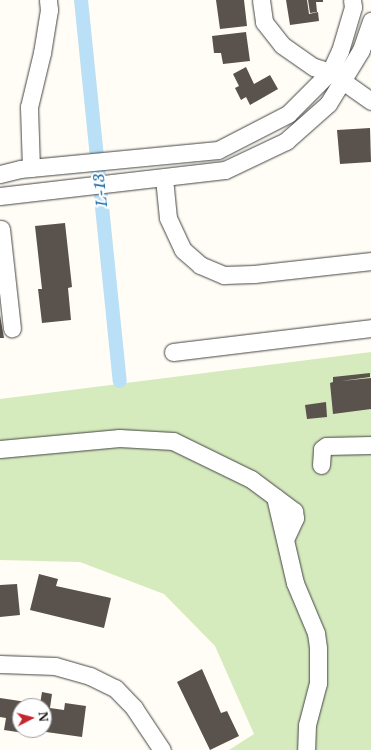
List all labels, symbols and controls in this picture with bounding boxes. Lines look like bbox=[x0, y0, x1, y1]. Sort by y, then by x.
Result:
water label: L-13 bbox=[89, 172, 111, 208]
north arrow bbox=[12, 698, 52, 738]
text: N bbox=[35, 711, 50, 723]

